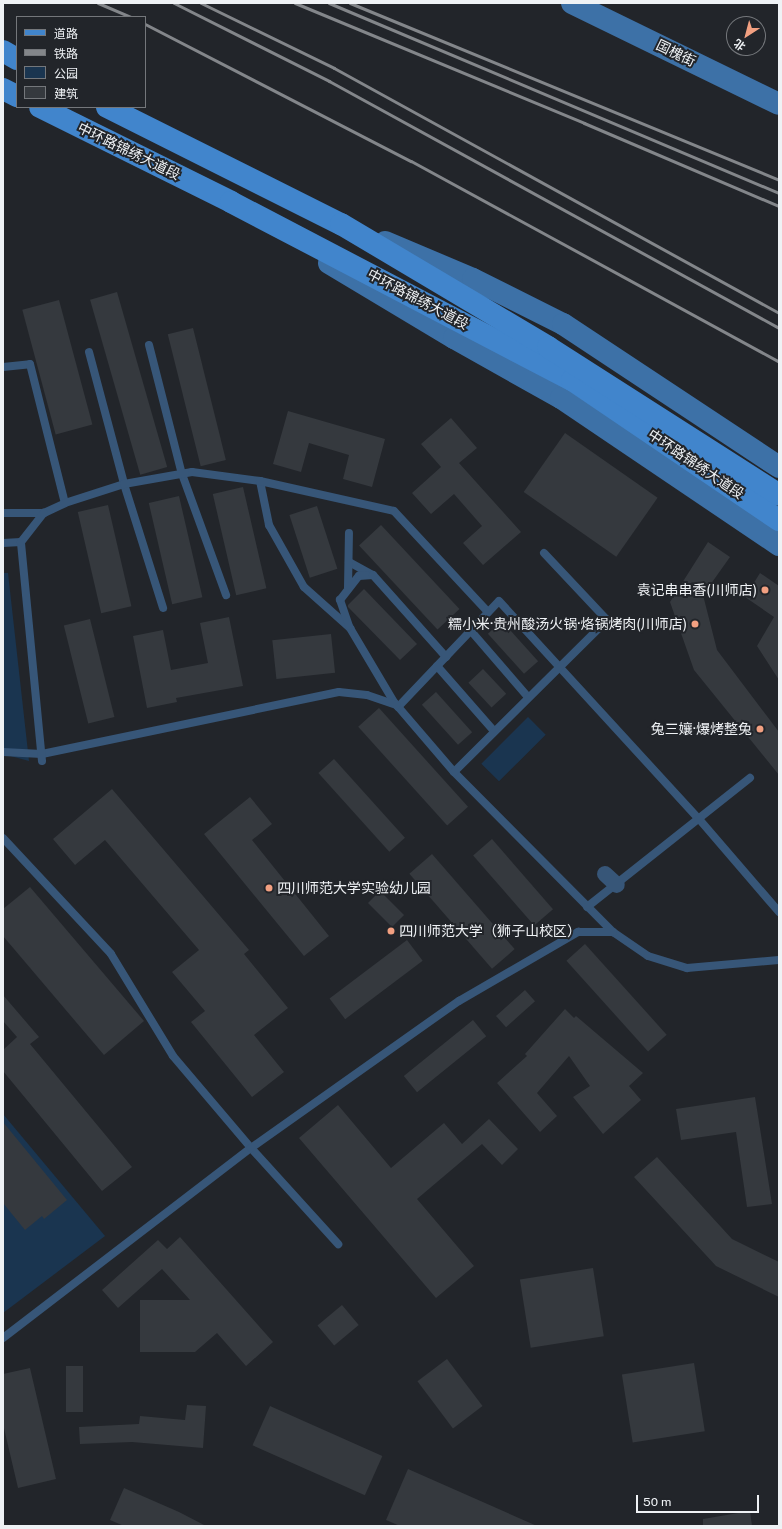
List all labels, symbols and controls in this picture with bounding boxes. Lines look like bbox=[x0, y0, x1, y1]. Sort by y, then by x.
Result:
legend bbox=[16, 16, 146, 108]
north arrow bbox=[726, 16, 766, 56]
text: 道路 bbox=[54, 27, 78, 41]
street label: 国槐街 bbox=[653, 36, 699, 70]
text: 北 bbox=[732, 37, 748, 53]
text: 铁路 bbox=[54, 47, 78, 61]
text: 公园 bbox=[54, 67, 78, 81]
text: 建筑 bbox=[54, 87, 78, 101]
street label: 中环路锦绣大道段 bbox=[75, 119, 183, 183]
street label: 中环路锦绣大道段 bbox=[365, 265, 471, 333]
street label: 中环路锦绣大道段 bbox=[645, 426, 747, 502]
place label: 袁记串串香(川师店) bbox=[636, 582, 757, 598]
marker: 袁记串串香(川师店) bbox=[760, 585, 770, 595]
place label: 糯小米·贵州酸汤火锅·烙锅烤肉(川师店) bbox=[448, 616, 687, 632]
marker: 糯小米·贵州酸汤火锅·烙锅烤肉(川师店) bbox=[690, 619, 700, 629]
place label: 兔三孃·爆烤整兔 bbox=[651, 721, 752, 737]
marker: 兔三孃·爆烤整兔 bbox=[755, 724, 765, 734]
place label: 四川师范大学实验幼儿园 bbox=[277, 880, 431, 896]
marker: 四川师范大学实验幼儿园 bbox=[264, 883, 274, 893]
place label: 四川师范大学（狮子山校区） bbox=[399, 923, 581, 939]
marker: 四川师范大学（狮子山校区） bbox=[386, 926, 396, 936]
scale bar bbox=[638, 1487, 761, 1513]
text: 50 m bbox=[643, 1495, 671, 1509]

